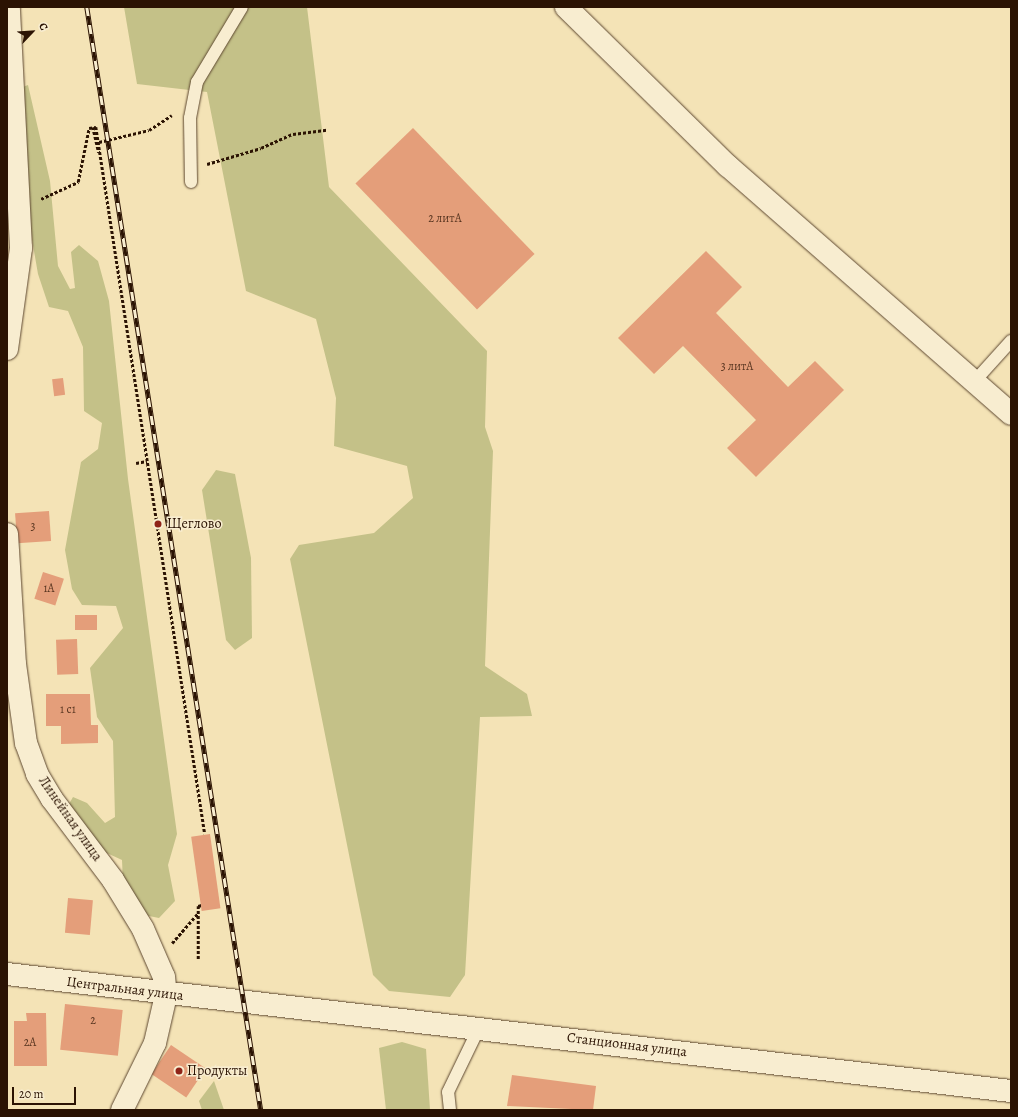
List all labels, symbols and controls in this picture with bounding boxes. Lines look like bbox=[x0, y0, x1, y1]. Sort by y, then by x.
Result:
north arrow bbox=[12, 12, 52, 52]
text: С bbox=[35, 20, 52, 33]
house number: 2 литА bbox=[428, 212, 462, 226]
house number: 3 литА bbox=[721, 360, 753, 374]
place label: Щеглово bbox=[167, 516, 221, 532]
marker: Щеглово bbox=[152, 518, 164, 530]
house number: 3 bbox=[31, 520, 35, 534]
house number: 1А bbox=[43, 582, 55, 596]
house number: 1 с1 bbox=[60, 703, 76, 717]
street label: Линейная улица bbox=[34, 773, 106, 865]
street label: Центральная улица bbox=[66, 974, 184, 1004]
house number: 2 bbox=[90, 1014, 96, 1028]
street label: Станционная улица bbox=[566, 1029, 688, 1061]
house number: 2А bbox=[24, 1036, 36, 1050]
place label: Продукты bbox=[187, 1063, 247, 1079]
marker: Продукты bbox=[174, 1066, 184, 1076]
scale bar bbox=[14, 1079, 78, 1105]
text: 20 m bbox=[19, 1086, 43, 1102]

